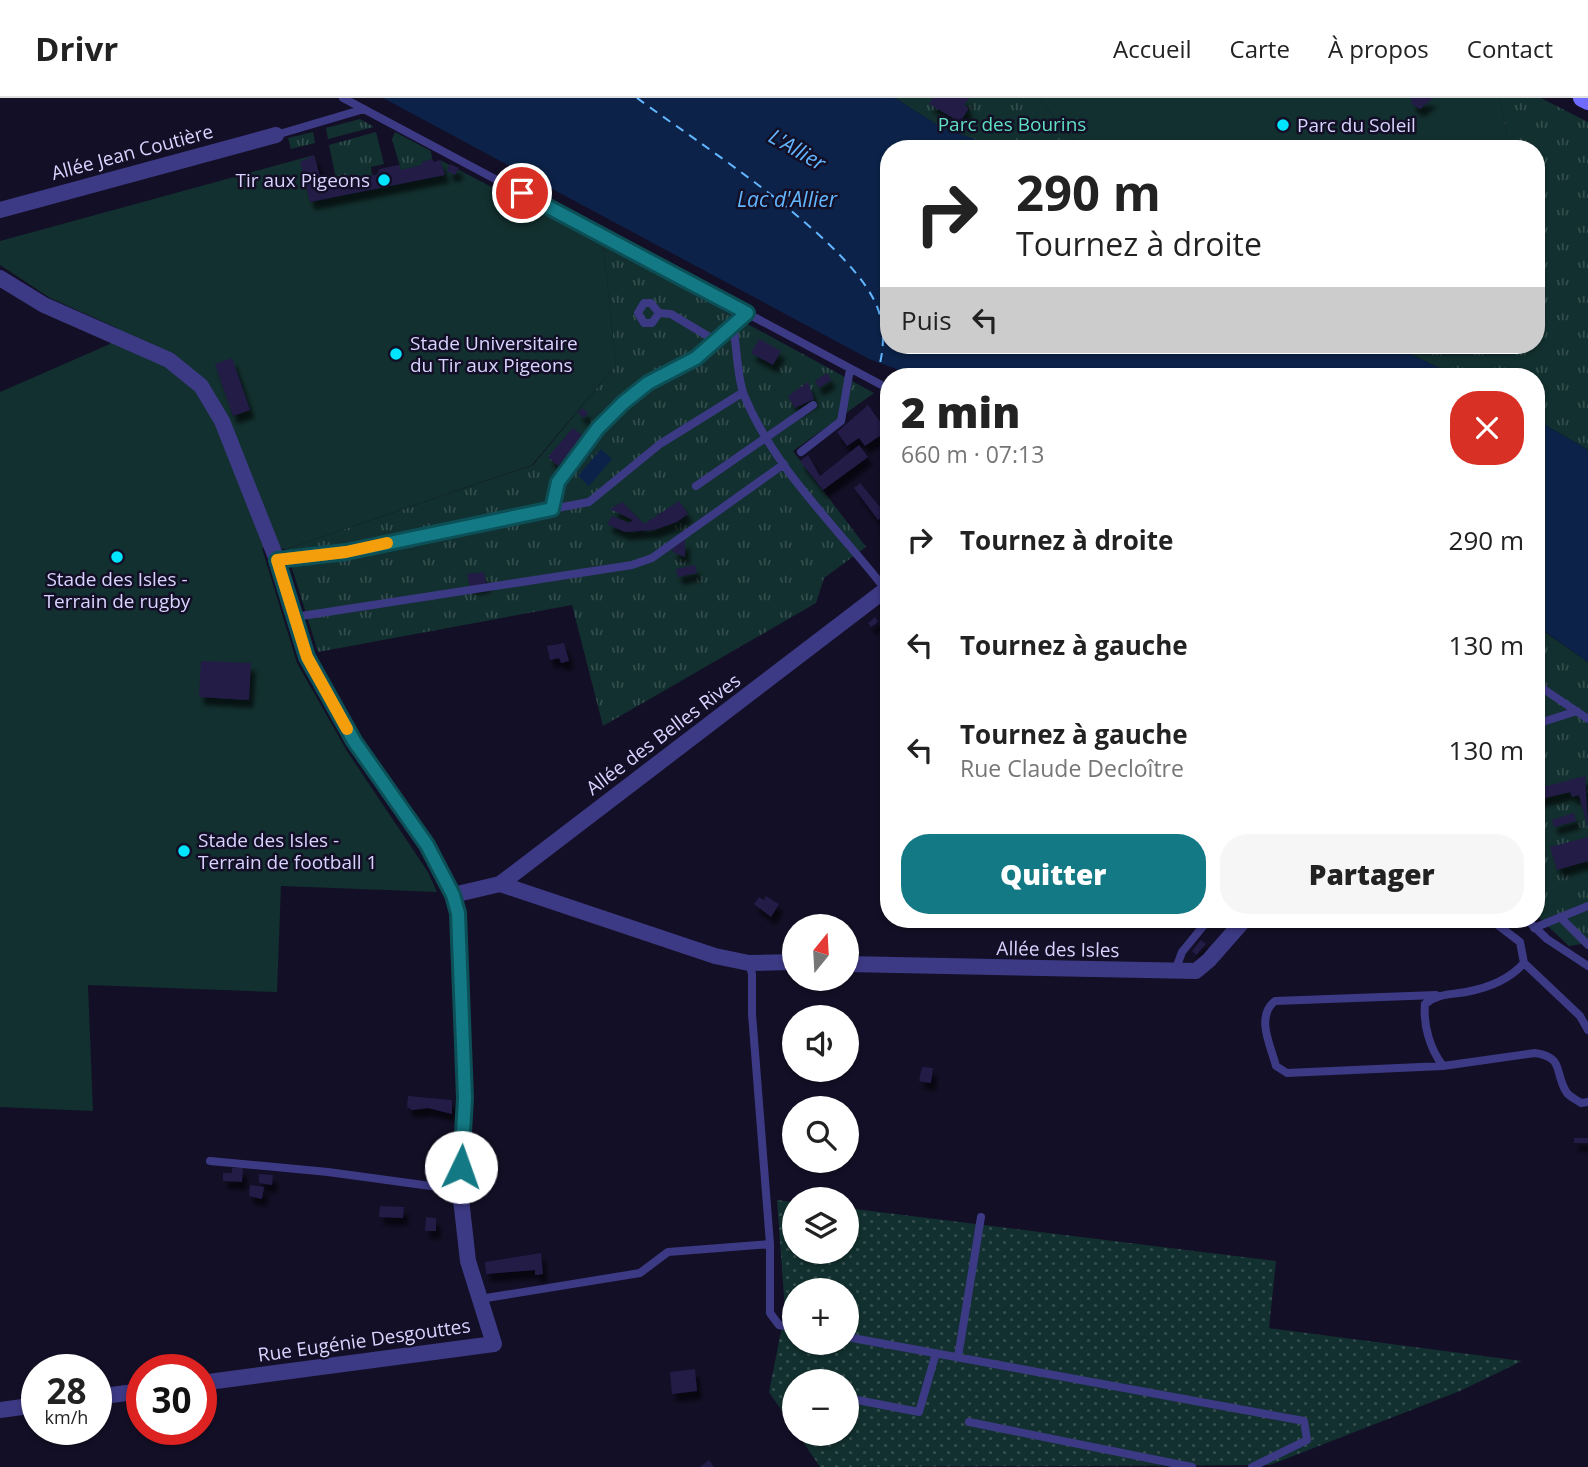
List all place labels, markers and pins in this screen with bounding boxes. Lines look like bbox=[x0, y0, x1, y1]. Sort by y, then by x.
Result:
place label: Parc du Soleil bbox=[1297, 112, 1416, 138]
marker: Parc du Soleil bbox=[1275, 117, 1291, 133]
pin bbox=[492, 163, 552, 223]
place label: Tir aux Pigeons bbox=[236, 167, 370, 193]
marker: Tir aux Pigeons bbox=[376, 172, 392, 188]
place label: Stade Universitaire du Tir aux Pigeons bbox=[410, 330, 578, 378]
marker: Stade Universitaire du Tir aux Pigeons bbox=[388, 346, 404, 362]
marker: Stade des Isles - Terrain de rugby bbox=[109, 549, 125, 565]
place label: Stade des Isles - Terrain de rugby bbox=[44, 566, 191, 614]
place label: Stade des Isles - Terrain de football 1 bbox=[198, 827, 377, 875]
marker: Stade des Isles - Terrain de football 1 bbox=[176, 843, 192, 859]

